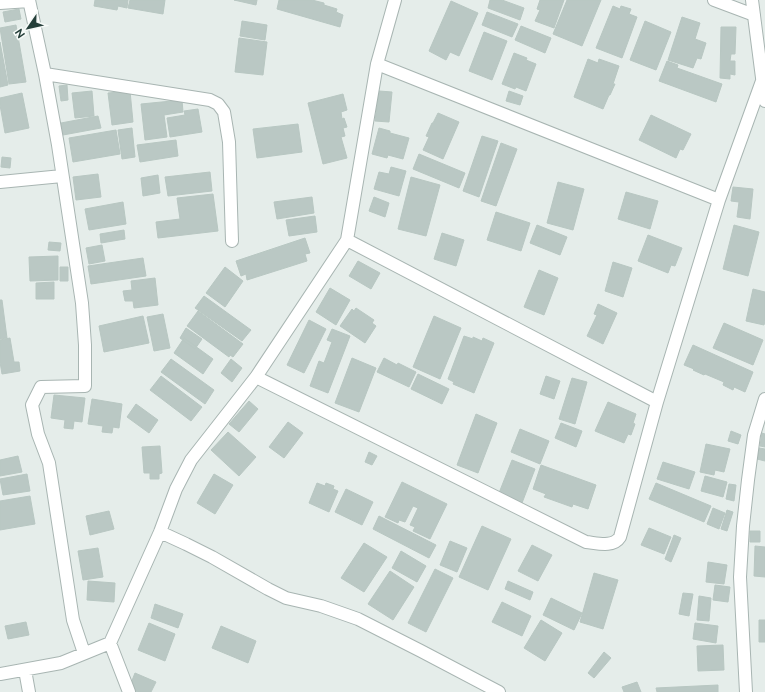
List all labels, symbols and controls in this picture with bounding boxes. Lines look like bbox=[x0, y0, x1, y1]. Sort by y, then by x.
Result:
north arrow bbox=[8, 8, 48, 48]
text: N bbox=[12, 26, 28, 40]

